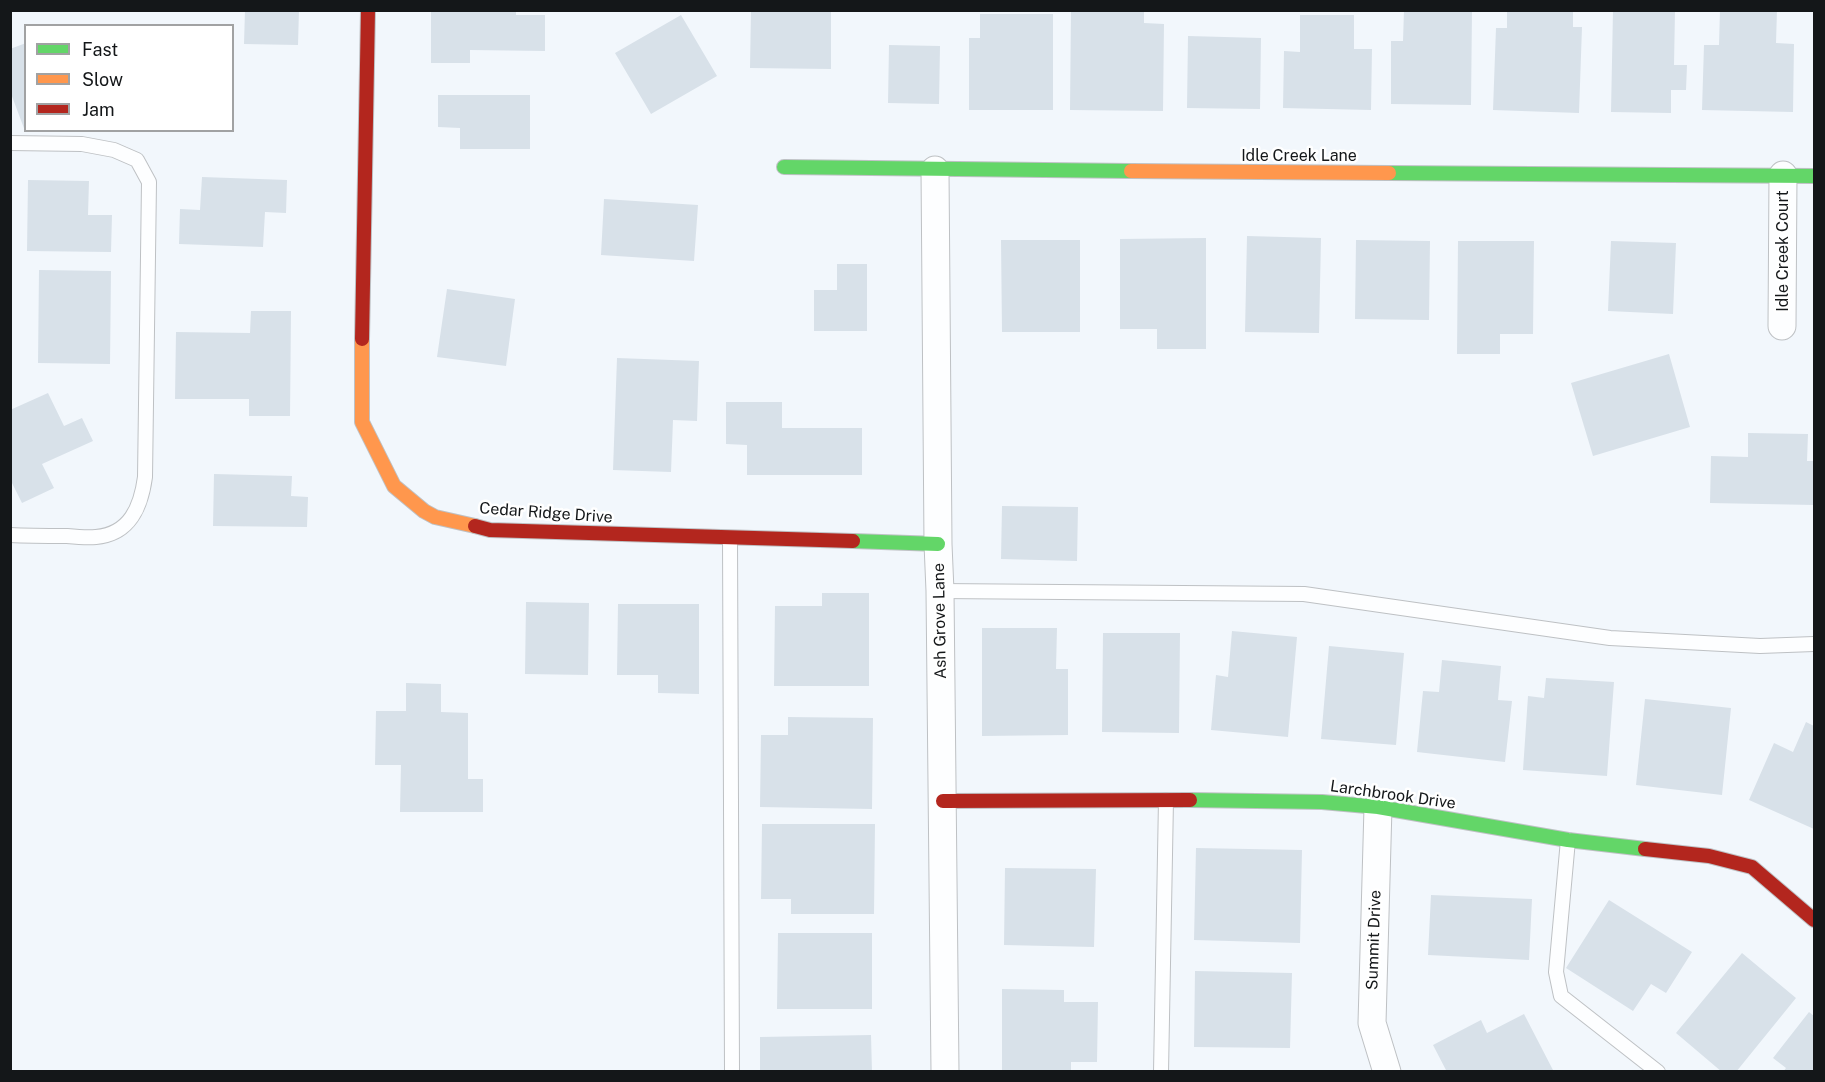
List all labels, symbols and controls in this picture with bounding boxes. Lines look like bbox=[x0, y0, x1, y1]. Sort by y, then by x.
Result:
legend bbox=[24, 24, 234, 132]
text: Fast bbox=[82, 39, 118, 60]
text: Slow bbox=[82, 69, 123, 90]
text: Jam bbox=[82, 99, 115, 120]
street label: Idle Creek Lane bbox=[1241, 146, 1357, 166]
street label: Idle Creek Court bbox=[1773, 190, 1793, 312]
street label: Cedar Ridge Drive bbox=[479, 499, 613, 527]
street label: Ash Grove Lane bbox=[929, 563, 951, 679]
street label: Larchbrook Drive bbox=[1329, 777, 1457, 813]
street label: Summit Drive bbox=[1363, 890, 1385, 990]

